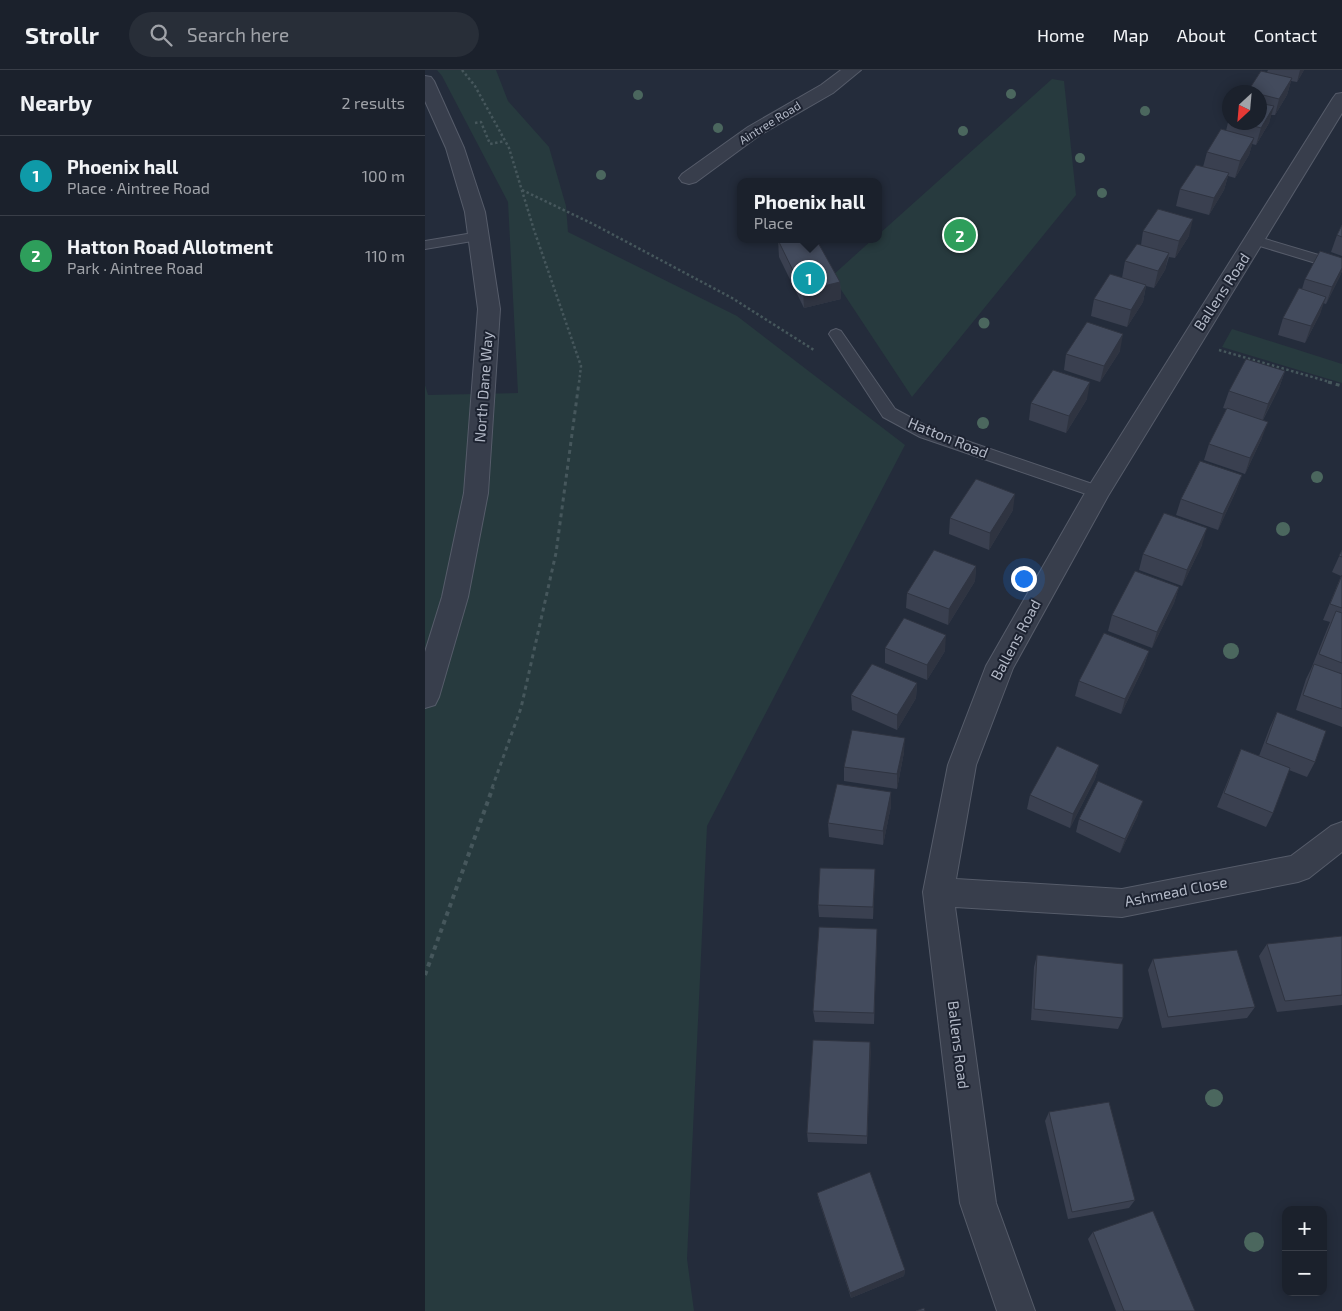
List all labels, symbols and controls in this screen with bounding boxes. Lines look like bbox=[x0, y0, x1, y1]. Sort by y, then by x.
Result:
search box bbox=[129, 12, 479, 57]
text: Strollr bbox=[25, 20, 99, 49]
icon: search bbox=[147, 21, 175, 49]
text: Search here bbox=[187, 23, 289, 46]
text: Home bbox=[1037, 24, 1085, 46]
text: Map bbox=[1113, 24, 1149, 46]
text: About bbox=[1177, 24, 1226, 46]
text: Contact bbox=[1254, 24, 1317, 46]
north arrow bbox=[1222, 85, 1267, 130]
text: Nearby bbox=[20, 90, 92, 115]
text: 2 results bbox=[342, 93, 405, 112]
street label: Aintree Road bbox=[736, 98, 803, 147]
text: Phoenix hall bbox=[67, 155, 178, 178]
text: 1 bbox=[33, 166, 39, 185]
text: 100 m bbox=[362, 166, 405, 185]
text: Place · Aintree Road bbox=[67, 178, 210, 197]
popup bbox=[737, 178, 882, 243]
text: Phoenix hall bbox=[754, 190, 865, 213]
text: Place bbox=[754, 213, 793, 232]
pin: 2 bbox=[944, 216, 976, 254]
text: Hatton Road Allotment bbox=[67, 235, 273, 258]
text: 2 bbox=[31, 246, 41, 265]
text: 110 m bbox=[365, 246, 405, 265]
street label: Ballens Road bbox=[1189, 249, 1253, 334]
text: Park · Aintree Road bbox=[67, 258, 203, 277]
pin: 1 bbox=[793, 259, 825, 297]
street label: North Dane Way bbox=[470, 331, 496, 443]
street label: Hatton Road bbox=[906, 413, 991, 461]
your location bbox=[1011, 566, 1037, 592]
street label: Ballens Road bbox=[986, 596, 1044, 683]
street label: Ashmead Close bbox=[1123, 872, 1229, 910]
street label: Ballens Road bbox=[945, 1000, 973, 1090]
map controls bbox=[1282, 1206, 1327, 1296]
button: + bbox=[1282, 1206, 1327, 1251]
button: − bbox=[1282, 1251, 1327, 1296]

